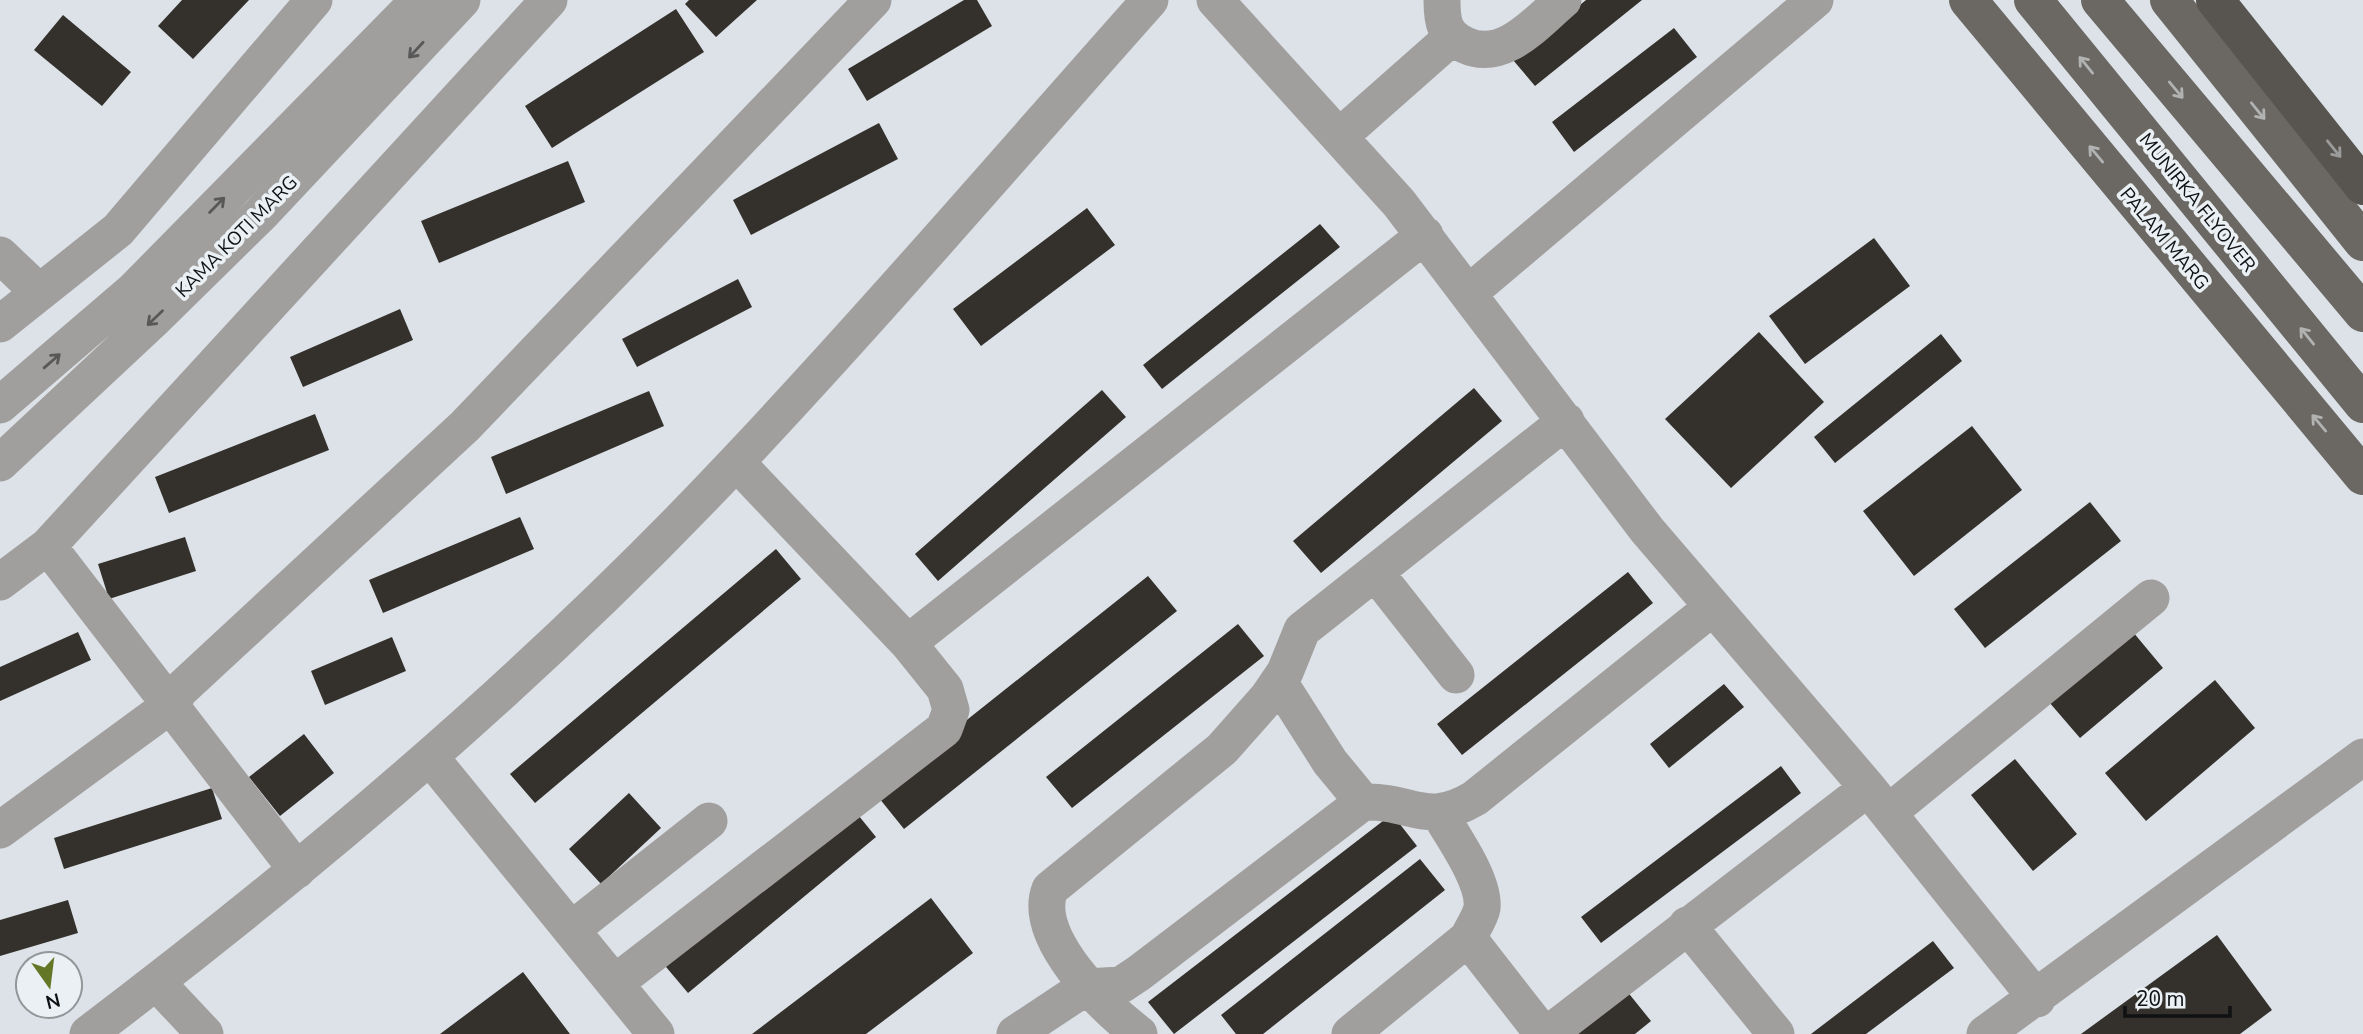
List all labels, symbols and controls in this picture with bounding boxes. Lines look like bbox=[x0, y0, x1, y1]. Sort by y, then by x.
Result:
one-way arrow bbox=[407, 41, 424, 58]
one-way arrow bbox=[2078, 56, 2093, 74]
one-way arrow bbox=[2168, 80, 2184, 98]
one-way arrow bbox=[2250, 101, 2265, 119]
street label: MUNIRKA FLYOVER bbox=[2133, 128, 2262, 278]
one-way arrow bbox=[2326, 140, 2341, 158]
one-way arrow bbox=[2088, 145, 2104, 163]
street label: KAMA KOTI MARG bbox=[170, 170, 304, 304]
street label: PALAM MARG bbox=[2114, 182, 2215, 295]
one-way arrow bbox=[209, 197, 226, 214]
one-way arrow bbox=[146, 310, 163, 327]
one-way arrow bbox=[2299, 327, 2315, 345]
one-way arrow bbox=[42, 353, 60, 368]
one-way arrow bbox=[2312, 415, 2327, 433]
north arrow bbox=[14, 950, 84, 1020]
scale bar bbox=[2125, 974, 2230, 1018]
text: 20 m bbox=[2136, 985, 2185, 1013]
text: N bbox=[43, 986, 63, 1015]

